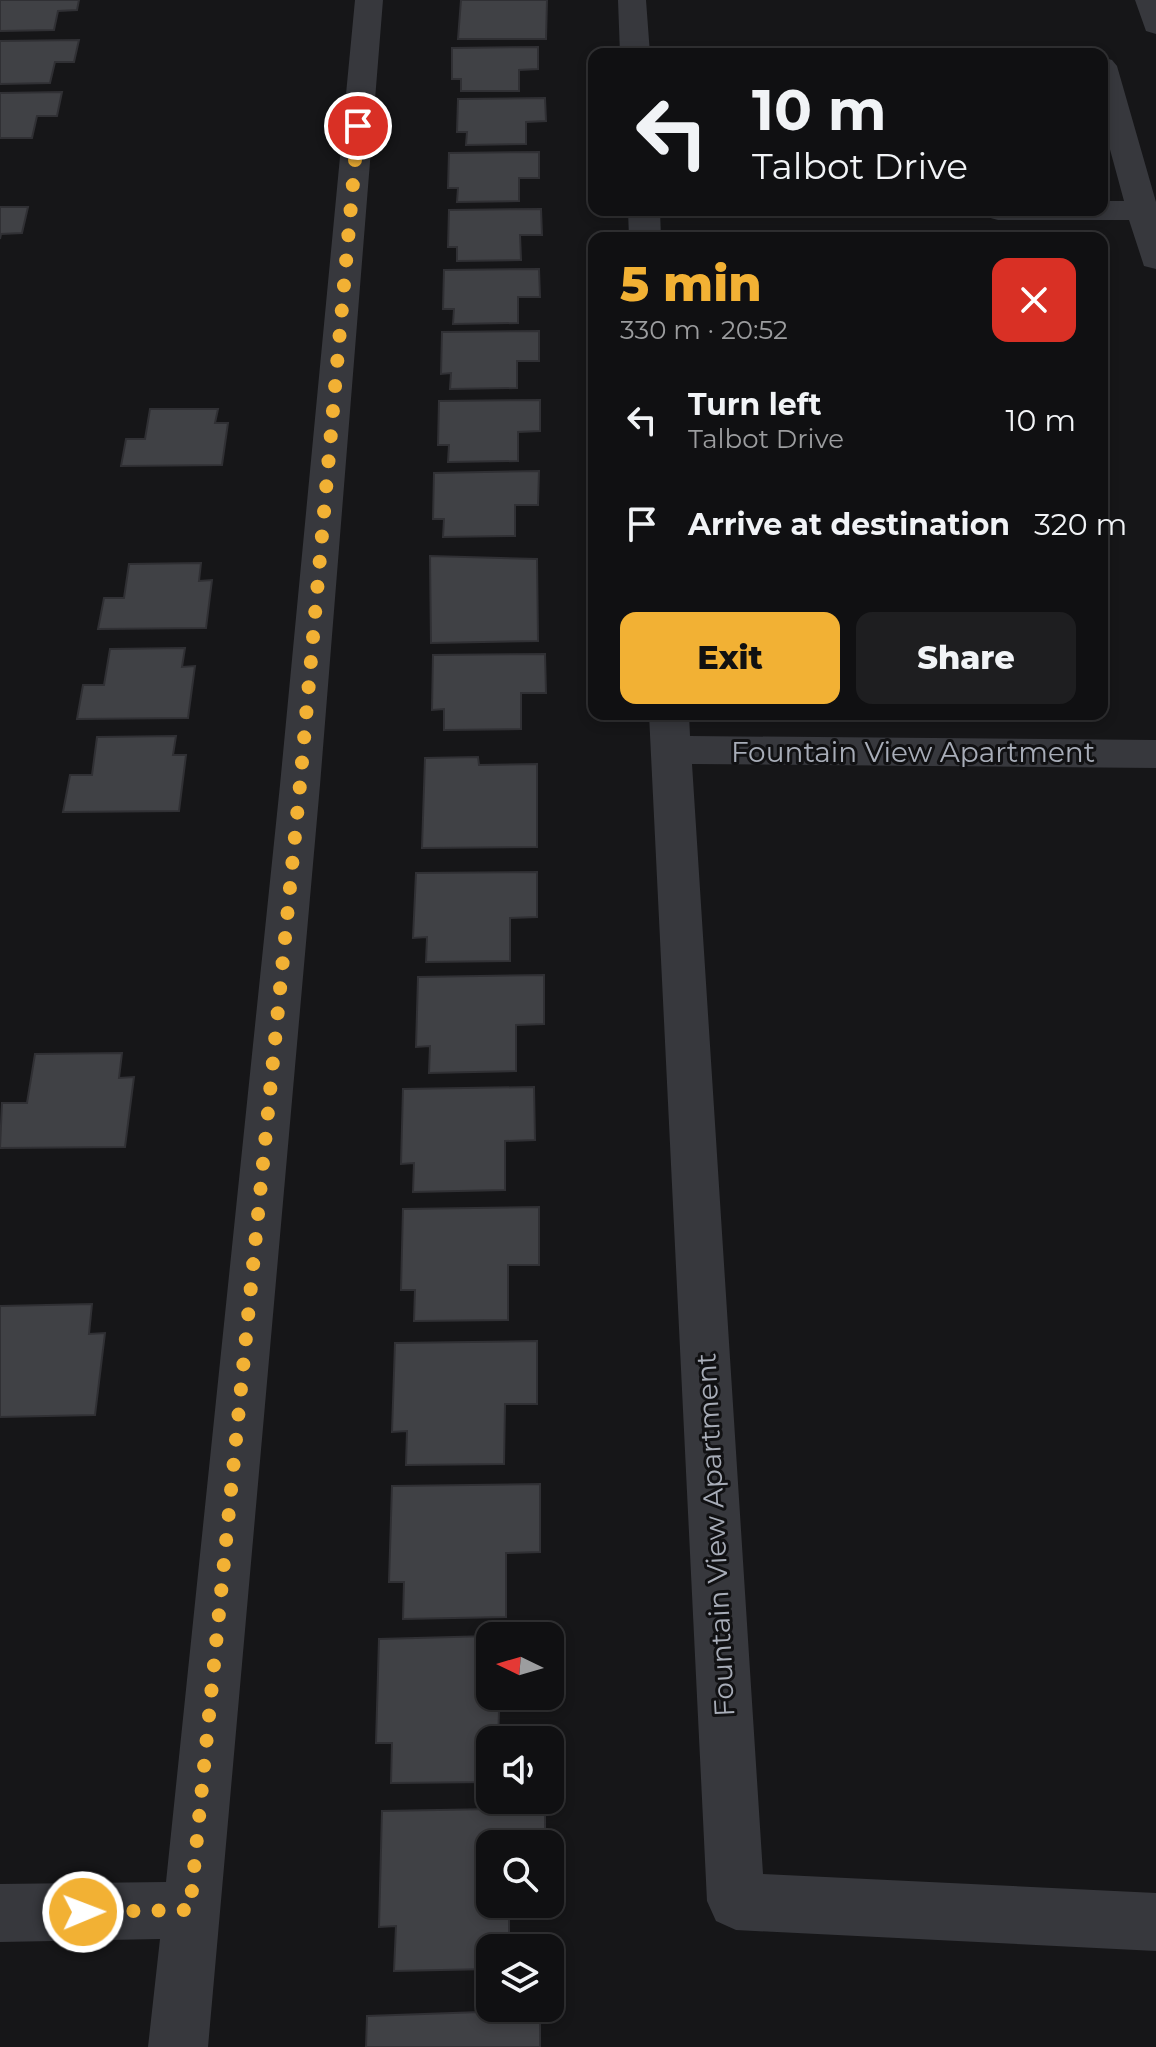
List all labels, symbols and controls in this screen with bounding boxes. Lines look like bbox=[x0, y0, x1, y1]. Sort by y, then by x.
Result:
text: 10 m bbox=[752, 76, 887, 144]
icon: left bbox=[620, 80, 724, 184]
pin bbox=[324, 92, 392, 160]
icon: arrive bbox=[336, 104, 380, 148]
text: Talbot Drive bbox=[752, 144, 968, 188]
text: 5 min bbox=[620, 255, 762, 313]
button: close bbox=[992, 258, 1076, 342]
text: 330 m · 20:52 bbox=[620, 314, 788, 346]
text: Turn left bbox=[688, 386, 821, 423]
icon: left bbox=[620, 398, 664, 442]
text: 10 m bbox=[1006, 402, 1076, 439]
text: Talbot Drive bbox=[688, 423, 844, 455]
icon: arrive bbox=[620, 502, 664, 546]
text: Arrive at destination bbox=[688, 506, 1010, 543]
text: 320 m bbox=[1034, 506, 1127, 543]
button: Exit bbox=[620, 612, 840, 704]
button: Share bbox=[856, 612, 1076, 704]
street label: Fountain View Apartment bbox=[731, 735, 1095, 769]
street label: Fountain View Apartment bbox=[688, 1352, 742, 1718]
north arrow bbox=[476, 1622, 564, 1710]
map controls bbox=[476, 1622, 564, 2022]
button: sound bbox=[476, 1726, 564, 1814]
button: search bbox=[476, 1830, 564, 1918]
position arrow bbox=[41, 1870, 125, 1954]
button: layers bbox=[476, 1934, 564, 2022]

